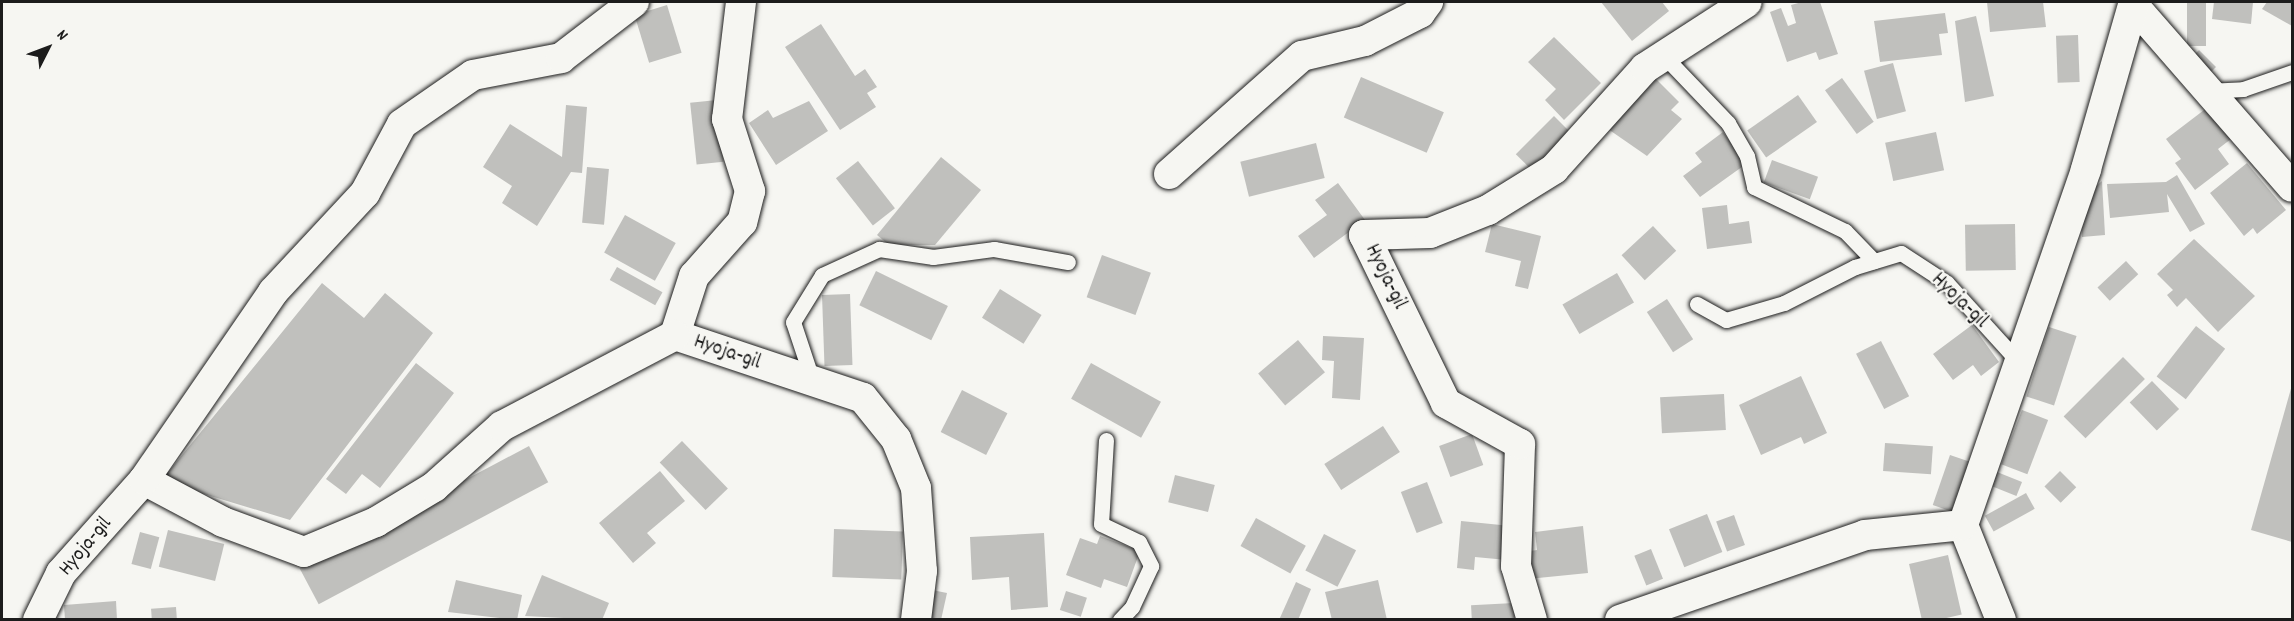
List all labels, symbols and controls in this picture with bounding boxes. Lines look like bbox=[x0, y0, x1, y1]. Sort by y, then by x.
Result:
north arrow bbox=[18, 18, 78, 78]
text: N bbox=[51, 25, 73, 46]
street label: Hyoja-gil bbox=[1359, 240, 1411, 314]
street label: Hyoja-gil bbox=[1925, 268, 1993, 334]
street label: Hyoja-gil bbox=[690, 330, 764, 376]
street label: Hyoja-gil bbox=[54, 512, 118, 582]

